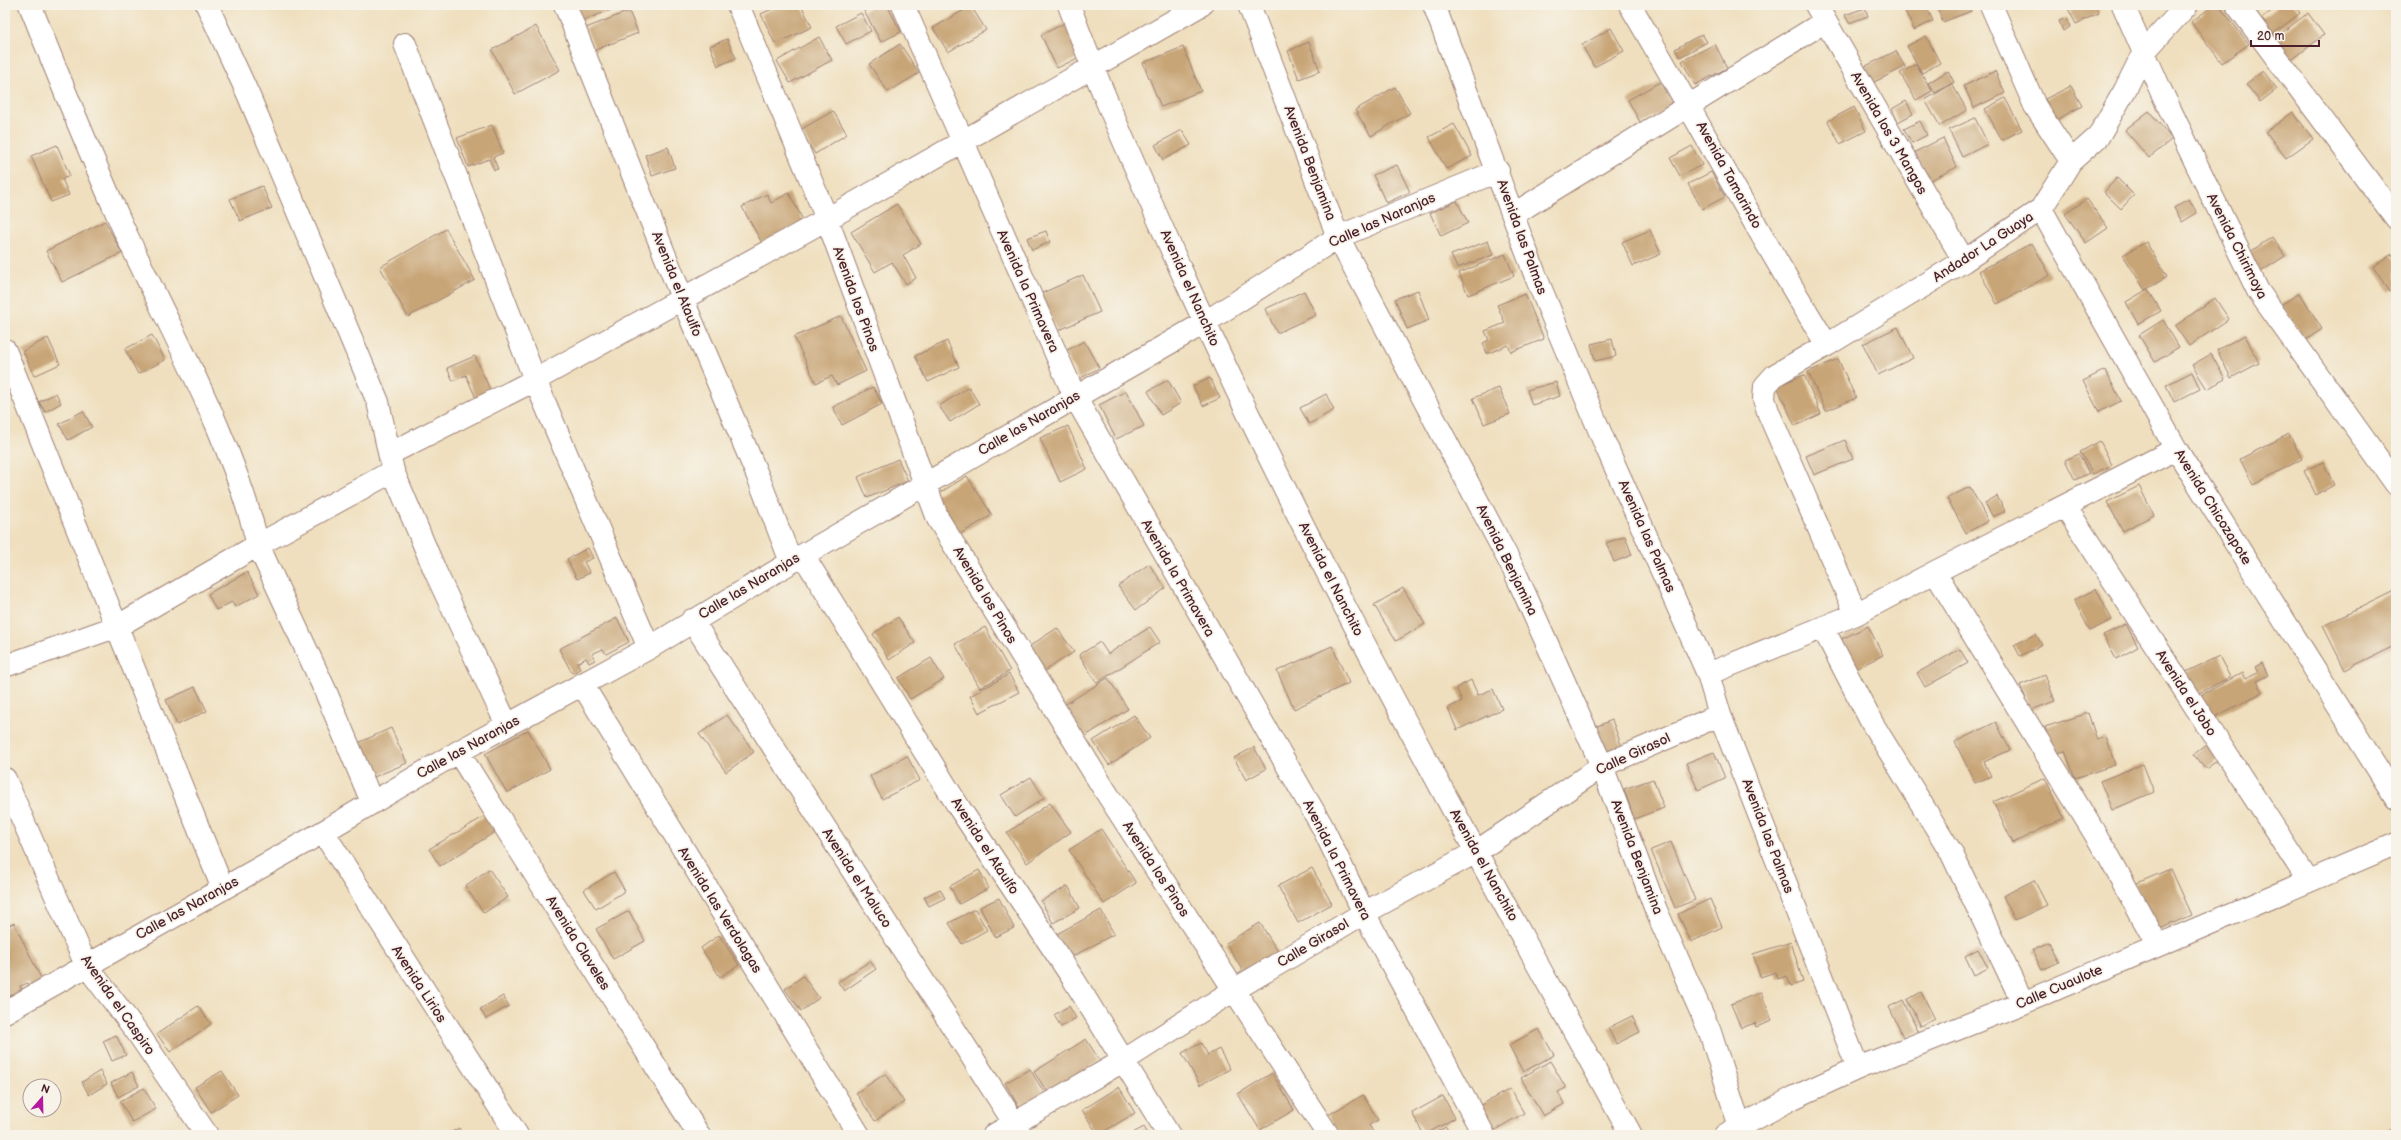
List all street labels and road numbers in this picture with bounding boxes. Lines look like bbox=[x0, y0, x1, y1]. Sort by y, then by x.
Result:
street label: Avenida los 3 Mangos bbox=[1847, 69, 1931, 197]
street label: Avenida Benjamina bbox=[1280, 103, 1340, 223]
street label: Avenida Tamarindo bbox=[1692, 118, 1766, 232]
street label: Avenida las Palmas bbox=[1493, 177, 1551, 297]
street label: Calle las Naranjas bbox=[1326, 189, 1438, 251]
street label: Avenida Chirimoya bbox=[2203, 190, 2271, 302]
street label: Andador La Guaya bbox=[1929, 208, 2037, 286]
street label: Avenida la Primavera bbox=[993, 227, 1063, 355]
street label: Avenida el Nanchito bbox=[1157, 227, 1223, 349]
street label: Avenida el Ataulfo bbox=[648, 229, 706, 339]
street label: Avenida los Pinos bbox=[829, 244, 883, 354]
street label: Calle las Naranjas bbox=[975, 387, 1083, 459]
street label: Avenida Chicozapote bbox=[2171, 446, 2255, 568]
street label: Avenida las Palmas bbox=[1615, 477, 1679, 595]
street label: Avenida Benjamina bbox=[1473, 502, 1541, 618]
street label: Avenida la Primavera bbox=[1137, 516, 1219, 640]
street label: Avenida el Nanchito bbox=[1295, 519, 1367, 639]
street label: Avenida los Pinos bbox=[949, 543, 1021, 647]
street label: Calle las Naranjas bbox=[695, 549, 803, 623]
street label: Avenida el Jobo bbox=[2152, 647, 2220, 739]
street label: Calle las Naranjas bbox=[414, 712, 522, 782]
street label: Calle Girasol bbox=[1593, 729, 1673, 779]
street label: Avenida las Palmas bbox=[1738, 776, 1798, 896]
street label: Avenida el Ataulfo bbox=[947, 794, 1023, 898]
street label: Avenida la Primavera bbox=[1299, 797, 1375, 923]
street label: Avenida Benjamina bbox=[1607, 797, 1667, 917]
street label: Avenida el Nanchito bbox=[1446, 806, 1522, 924]
street label: Avenida los Pinos bbox=[1119, 818, 1193, 920]
street label: Avenida el Maluco bbox=[818, 825, 896, 931]
street label: Avenida las Verdolagas bbox=[674, 844, 766, 976]
street label: Calle las Naranjas bbox=[133, 873, 241, 943]
street label: Avenida Claveles bbox=[542, 893, 614, 993]
street label: Calle Girasol bbox=[1274, 915, 1352, 971]
street label: Avenida Lirios bbox=[388, 942, 450, 1026]
street label: Avenida el Caspiro bbox=[77, 952, 159, 1058]
street label: Calle Cuaulote bbox=[2013, 961, 2105, 1013]

